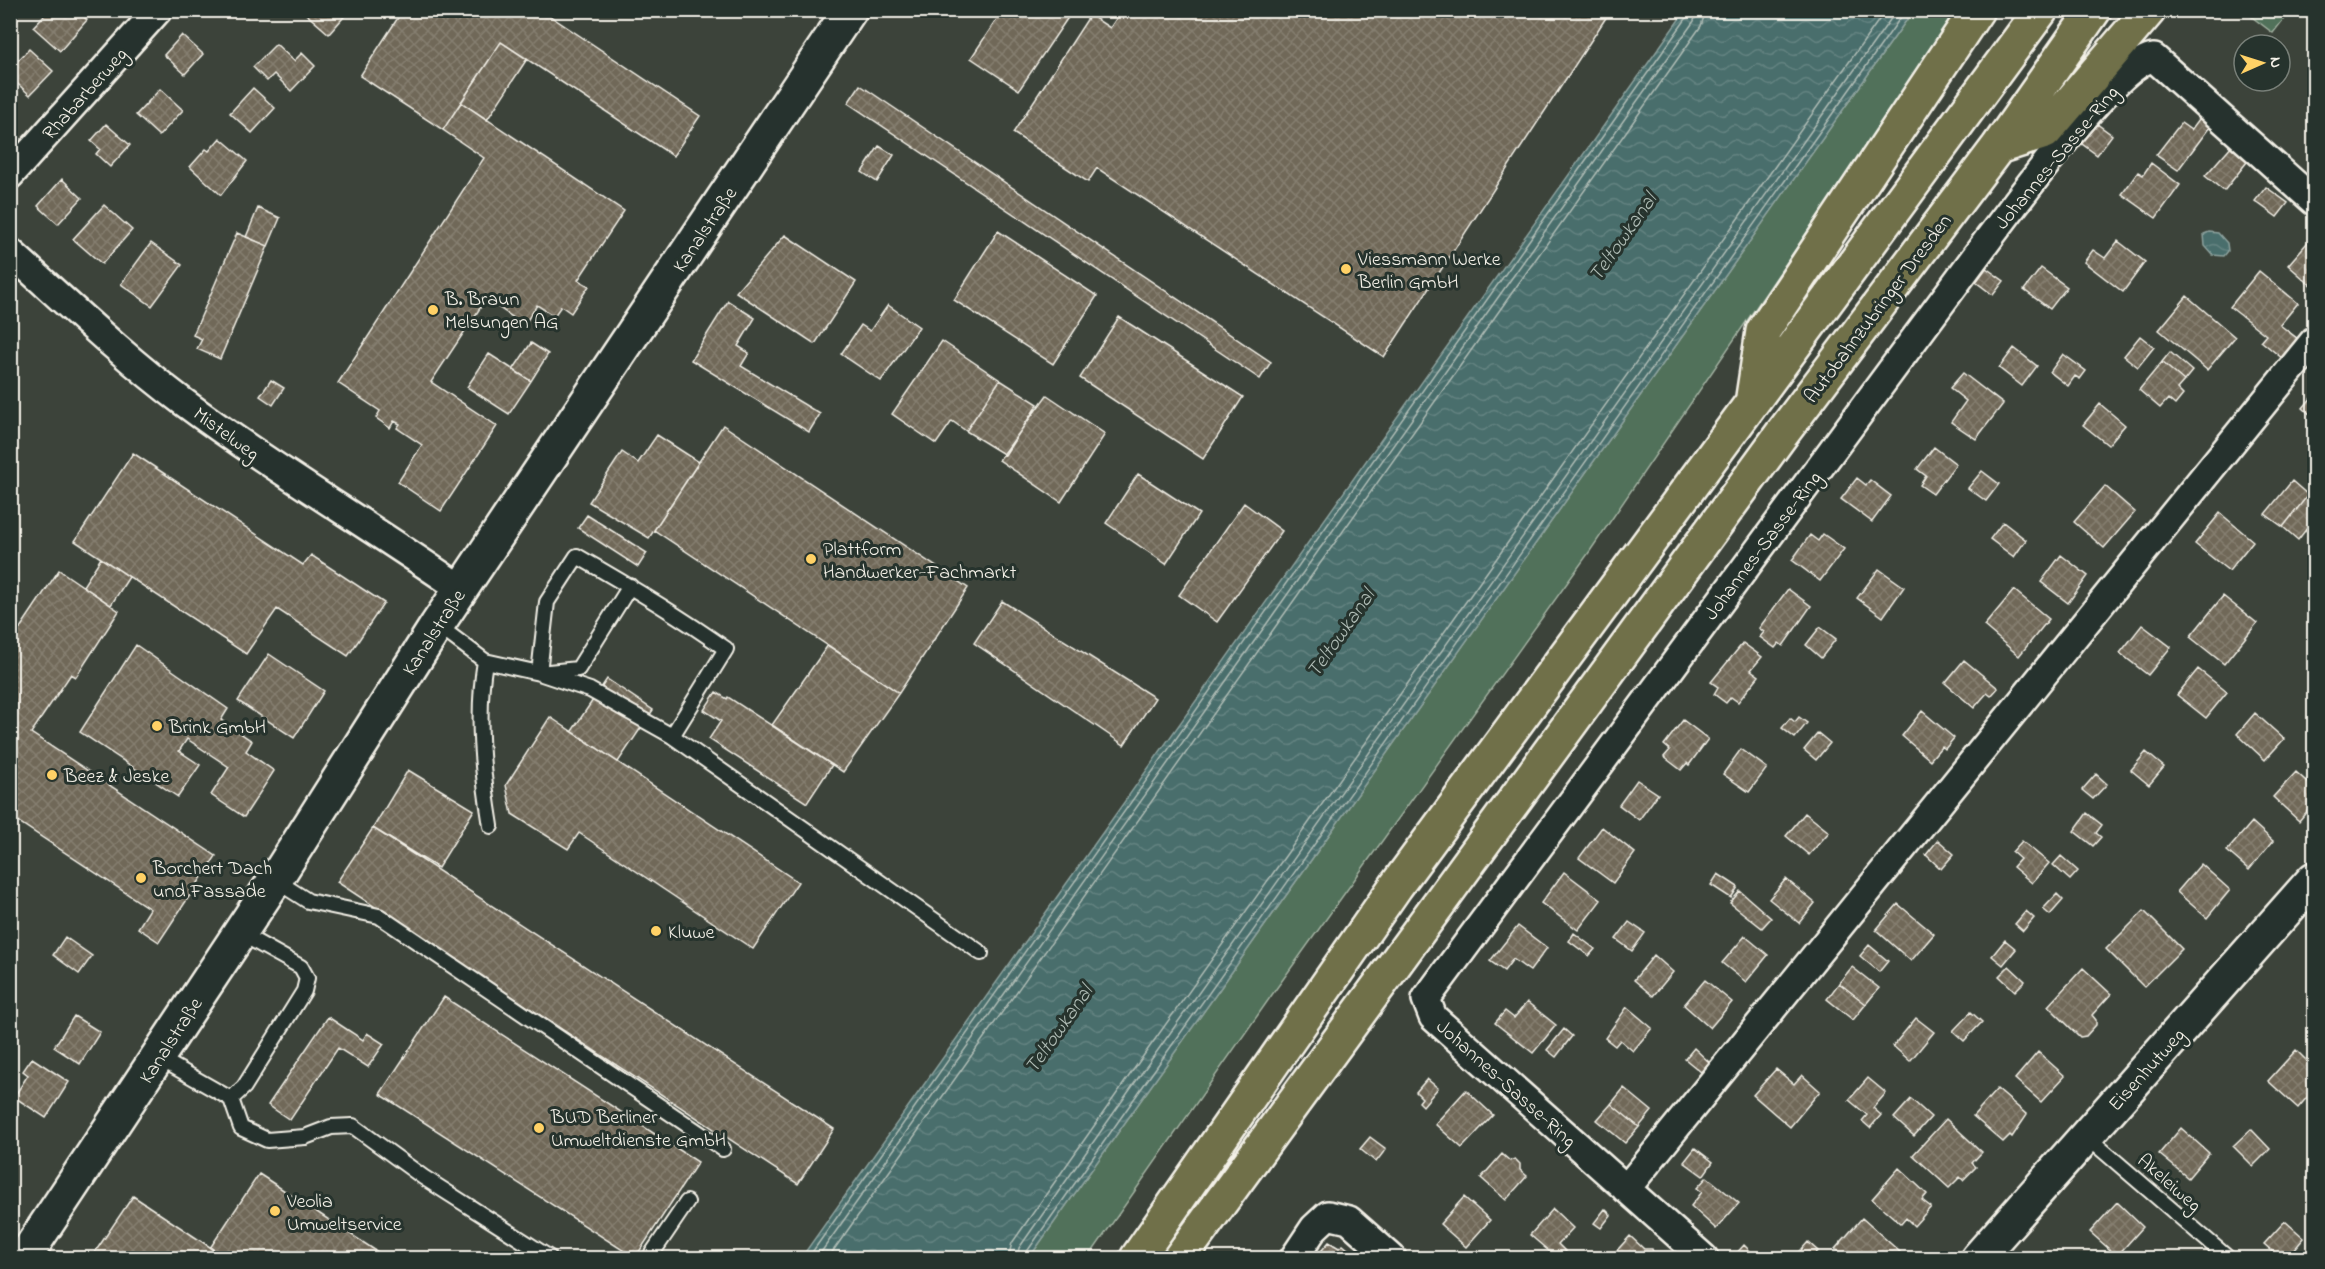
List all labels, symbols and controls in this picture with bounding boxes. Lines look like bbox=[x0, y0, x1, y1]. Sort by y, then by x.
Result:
north arrow bbox=[2232, 33, 2292, 93]
street label: Rhabarberweg bbox=[36, 42, 136, 148]
text: N bbox=[2263, 56, 2287, 69]
street label: Johannes-Sasse-Ring bbox=[1989, 80, 2128, 238]
street label: Kanalstraße bbox=[667, 182, 745, 279]
water label: Teltowkanal bbox=[1582, 186, 1667, 289]
street label: Autobahnzubringer Dresden bbox=[1798, 209, 1961, 411]
place label: Viessmann Werke Berlin GmbH bbox=[1357, 246, 1501, 298]
marker: Viessmann Werke Berlin GmbH bbox=[1339, 262, 1353, 276]
place label: B. Braun Melsungen AG bbox=[444, 286, 559, 339]
marker: B. Braun Melsungen AG bbox=[426, 303, 440, 317]
street label: Mistelweg bbox=[186, 401, 265, 470]
street label: Johannes-Sasse-Ring bbox=[1698, 466, 1831, 628]
place label: Plattform Handwerker-Fachmarkt bbox=[823, 536, 1017, 588]
marker: Plattform Handwerker-Fachmarkt bbox=[804, 552, 818, 566]
water label: Teltowkanal bbox=[1300, 582, 1385, 685]
street label: Kanalstraße bbox=[396, 584, 474, 682]
place label: Brink GmbH bbox=[168, 714, 266, 743]
marker: Brink GmbH bbox=[150, 719, 164, 733]
place label: Beez & Jeske bbox=[63, 763, 170, 792]
marker: Beez & Jeske bbox=[45, 768, 59, 782]
place label: Borchert Dach und Fassade bbox=[152, 855, 272, 907]
marker: Borchert Dach und Fassade bbox=[134, 871, 148, 885]
place label: Kluwe bbox=[668, 919, 715, 948]
marker: Kluwe bbox=[649, 924, 663, 938]
water label: Teltowkanal bbox=[1018, 978, 1103, 1081]
street label: Kanalstraße bbox=[133, 992, 211, 1090]
street label: Johannes-Sasse-Ring bbox=[1428, 1014, 1582, 1157]
street label: Eisenhutweg bbox=[2102, 1023, 2194, 1119]
place label: BUD Berliner Umweltdienste GmbH bbox=[550, 1104, 726, 1156]
marker: BUD Berliner Umweltdienste GmbH bbox=[532, 1121, 546, 1135]
street label: Akeleiweg bbox=[2129, 1148, 2207, 1221]
place label: Veolia Umweltservice bbox=[286, 1188, 402, 1240]
marker: Veolia Umweltservice bbox=[268, 1204, 282, 1218]

